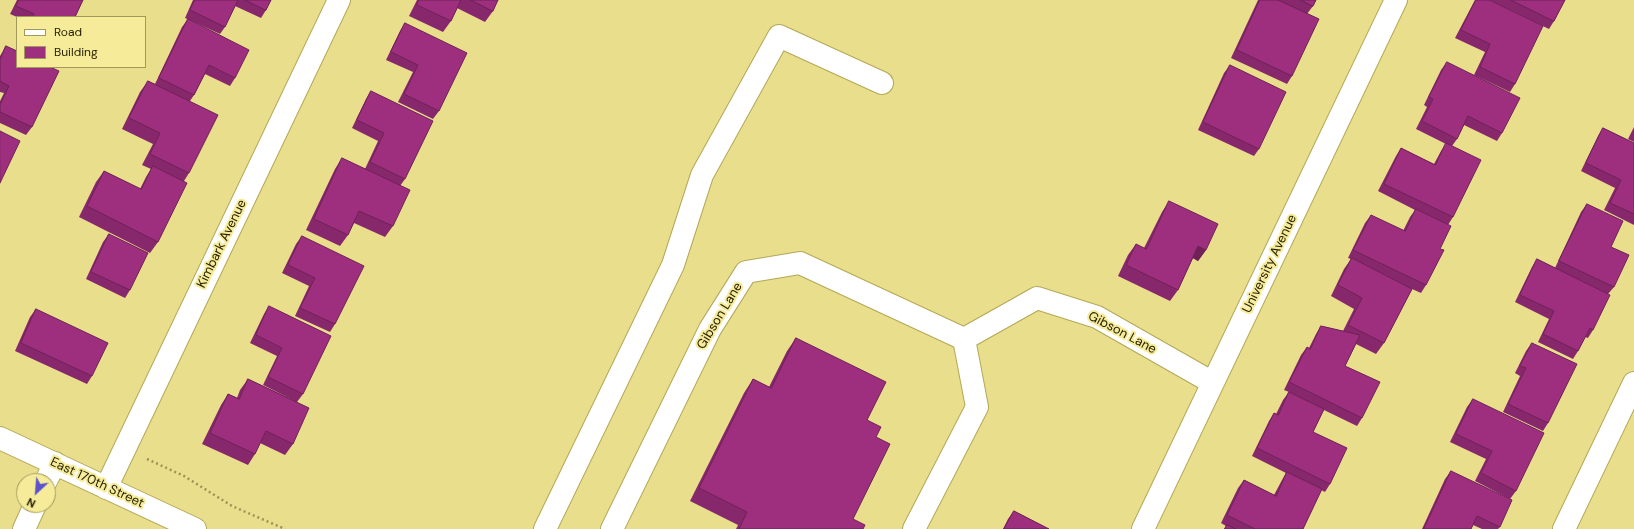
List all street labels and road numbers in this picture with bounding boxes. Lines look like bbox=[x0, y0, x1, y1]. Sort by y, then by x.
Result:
street label: Kimbark Avenue bbox=[194, 197, 250, 291]
street label: University Avenue bbox=[1239, 212, 1301, 316]
street label: Gibson Lane bbox=[694, 280, 746, 352]
street label: Gibson Lane bbox=[1085, 308, 1159, 358]
street label: East 170th Street bbox=[48, 454, 146, 512]

